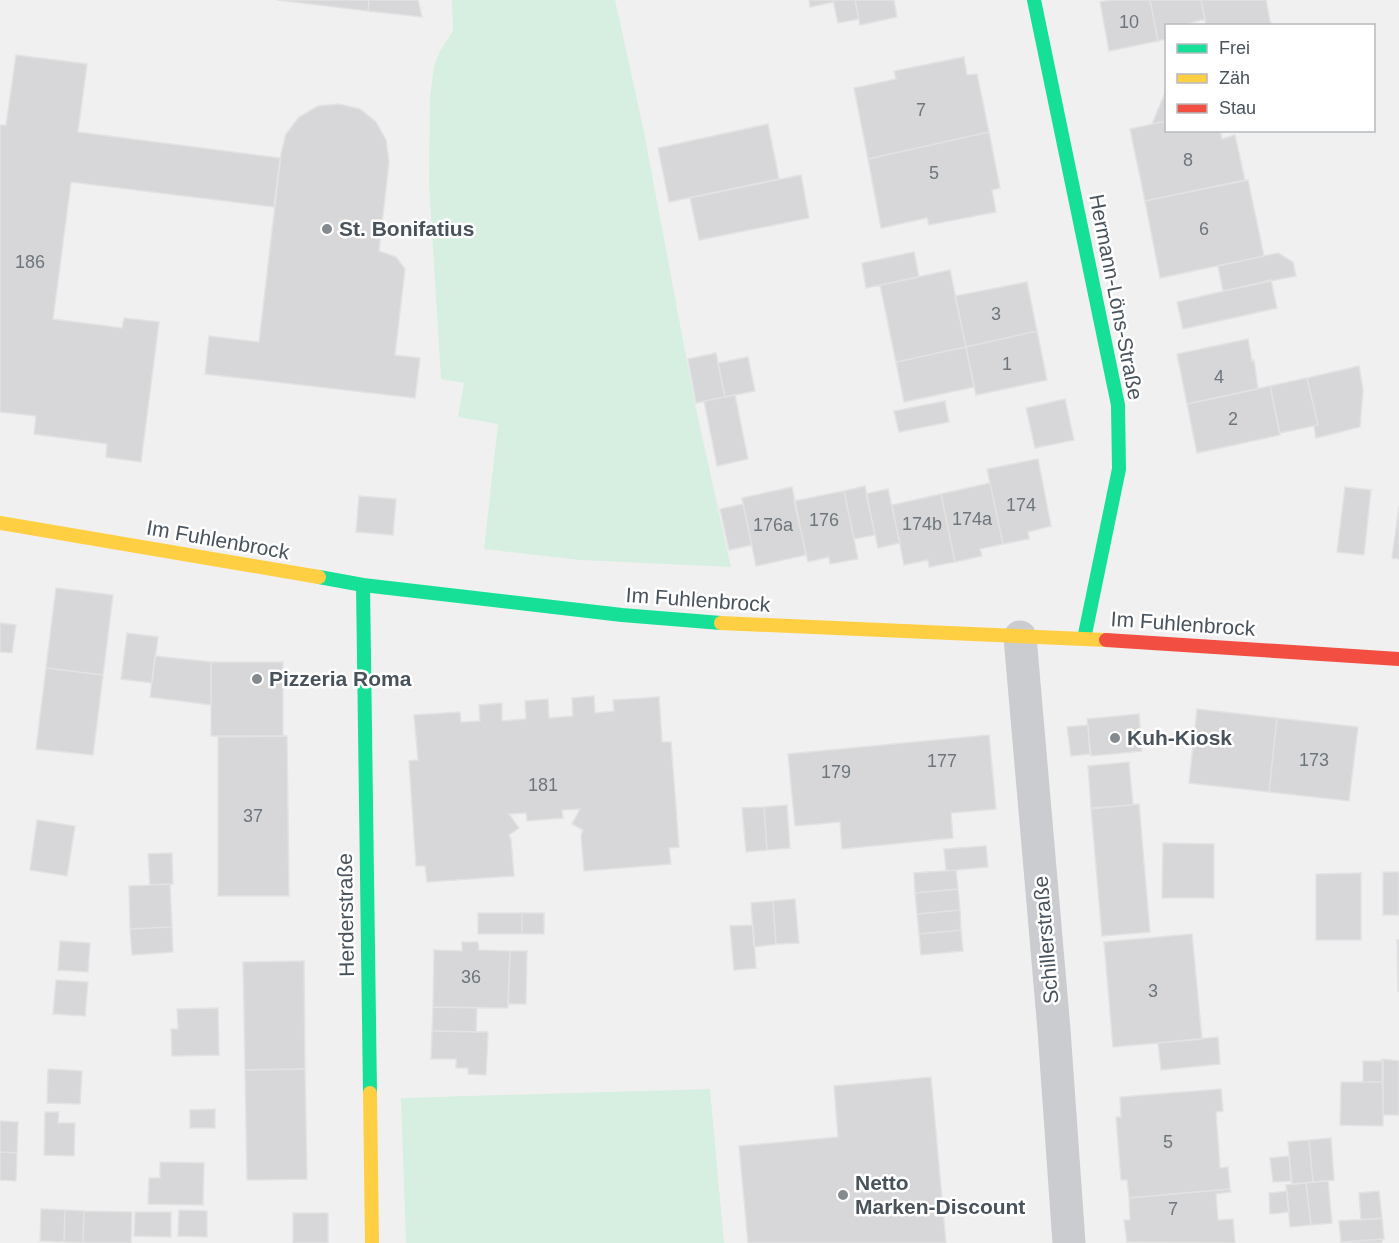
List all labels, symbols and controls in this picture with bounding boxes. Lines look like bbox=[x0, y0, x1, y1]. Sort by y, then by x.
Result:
house number: 10 bbox=[1119, 12, 1139, 32]
legend bbox=[1165, 24, 1375, 132]
text: Frei bbox=[1219, 38, 1250, 58]
text: Zäh bbox=[1219, 68, 1250, 88]
text: Stau bbox=[1219, 98, 1256, 118]
house number: 7 bbox=[916, 100, 926, 120]
house number: 8 bbox=[1183, 150, 1193, 170]
house number: 5 bbox=[929, 163, 939, 183]
street label: Hermann-Löns-Straße bbox=[1085, 192, 1148, 402]
place label: St. Bonifatius bbox=[339, 217, 474, 240]
house number: 6 bbox=[1199, 219, 1209, 239]
marker: St. Bonifatius bbox=[320, 222, 334, 236]
house number: 186 bbox=[15, 252, 45, 272]
house number: 3 bbox=[991, 304, 1001, 324]
house number: 1 bbox=[1002, 354, 1012, 374]
house number: 4 bbox=[1214, 367, 1224, 387]
house number: 2 bbox=[1228, 409, 1238, 429]
house number: 174 bbox=[1006, 495, 1036, 515]
house number: 174a bbox=[952, 509, 993, 529]
house number: 176 bbox=[809, 510, 839, 530]
house number: 174b bbox=[902, 514, 942, 534]
house number: 176a bbox=[753, 515, 794, 535]
street label: Im Fuhlenbrock bbox=[145, 516, 292, 563]
street label: Im Fuhlenbrock bbox=[625, 583, 772, 616]
street label: Im Fuhlenbrock bbox=[1110, 607, 1257, 640]
place label: Pizzeria Roma bbox=[269, 667, 412, 690]
marker: Pizzeria Roma bbox=[250, 672, 264, 686]
place label: Kuh-Kiosk bbox=[1127, 726, 1232, 749]
marker: Kuh-Kiosk bbox=[1108, 731, 1122, 745]
house number: 173 bbox=[1299, 750, 1329, 770]
house number: 177 bbox=[927, 751, 957, 771]
house number: 179 bbox=[821, 762, 851, 782]
house number: 181 bbox=[528, 775, 558, 795]
house number: 37 bbox=[243, 806, 263, 826]
street label: Herderstraße bbox=[333, 853, 358, 977]
street label: Schillerstraße bbox=[1028, 875, 1063, 1005]
house number: 36 bbox=[461, 967, 481, 987]
house number: 3 bbox=[1148, 981, 1158, 1001]
house number: 5 bbox=[1163, 1132, 1173, 1152]
place label: Netto Marken-Discount bbox=[855, 1171, 1025, 1218]
marker: Netto Marken-Discount bbox=[836, 1188, 850, 1202]
house number: 7 bbox=[1168, 1199, 1178, 1219]

